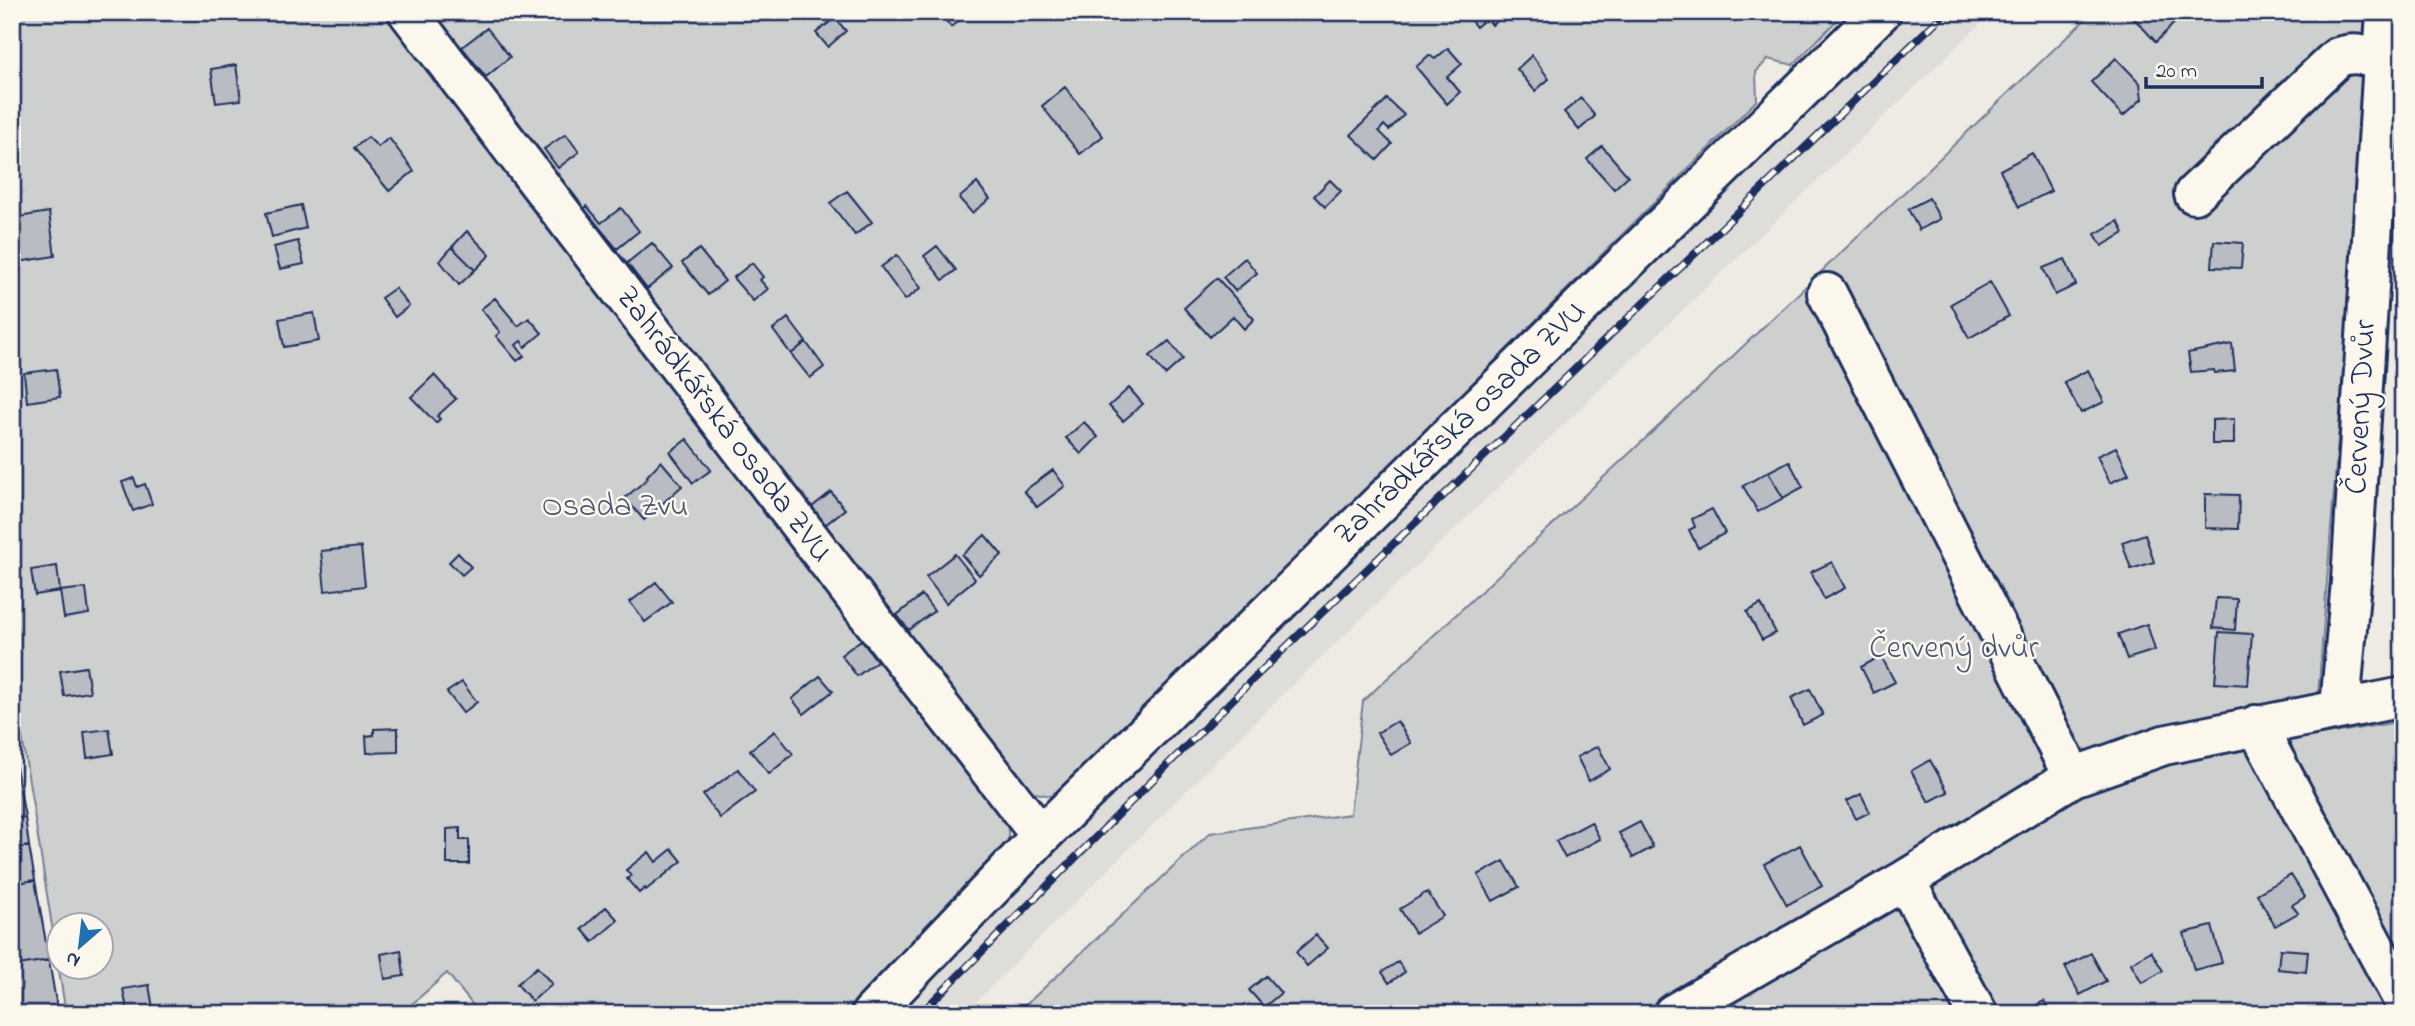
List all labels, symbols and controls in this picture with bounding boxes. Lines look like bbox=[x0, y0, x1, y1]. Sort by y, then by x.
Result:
scale bar bbox=[2146, 46, 2261, 90]
text: 20 m bbox=[2156, 57, 2197, 87]
street label: Zahrádkářská osada ZVU bbox=[603, 277, 843, 573]
street label: Zahrádkářská osada ZVU bbox=[1324, 290, 1598, 558]
street label: Červený Dvůr bbox=[2334, 318, 2390, 496]
park label: Osada Zvu bbox=[542, 484, 688, 531]
park label: Červený dvůr bbox=[1869, 626, 2039, 673]
north arrow bbox=[46, 911, 116, 981]
text: N bbox=[61, 944, 85, 974]

